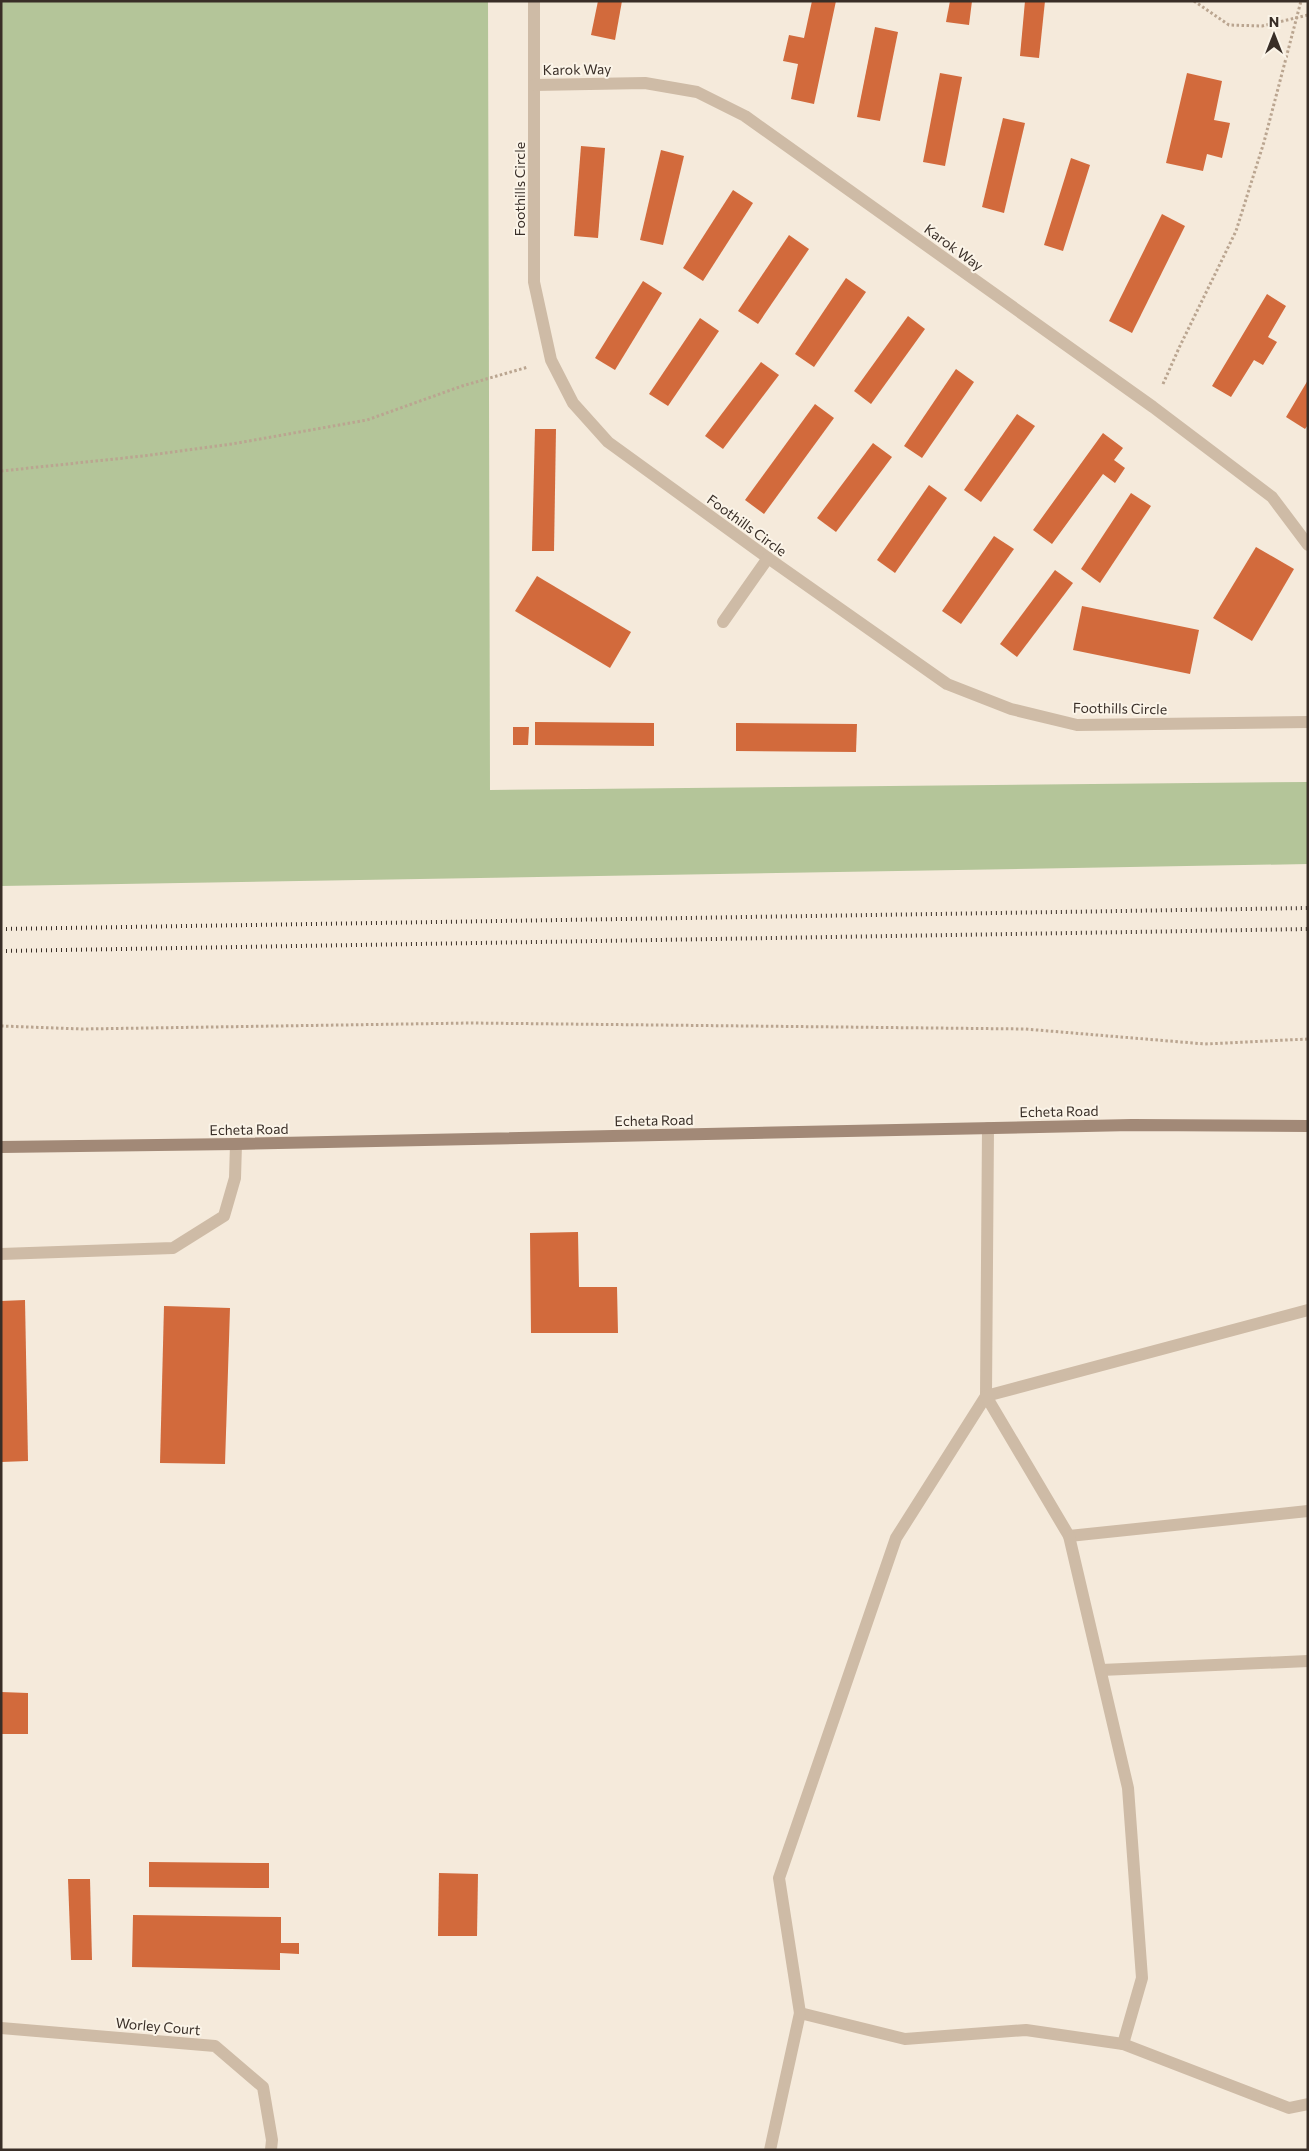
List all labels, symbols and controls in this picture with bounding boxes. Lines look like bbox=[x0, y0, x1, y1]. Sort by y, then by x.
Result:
north arrow bbox=[1249, 10, 1299, 60]
text: N bbox=[1269, 13, 1279, 30]
street label: Karok Way bbox=[543, 60, 611, 78]
street label: Foothills Circle bbox=[511, 142, 528, 236]
street label: Karok Way bbox=[921, 220, 987, 274]
street label: Foothills Circle bbox=[704, 490, 790, 560]
street label: Foothills Circle bbox=[1073, 699, 1167, 717]
street label: Echeta Road bbox=[1019, 1102, 1099, 1120]
street label: Echeta Road bbox=[614, 1111, 694, 1129]
street label: Echeta Road bbox=[209, 1120, 289, 1138]
street label: Worley Court bbox=[115, 2014, 201, 2038]

